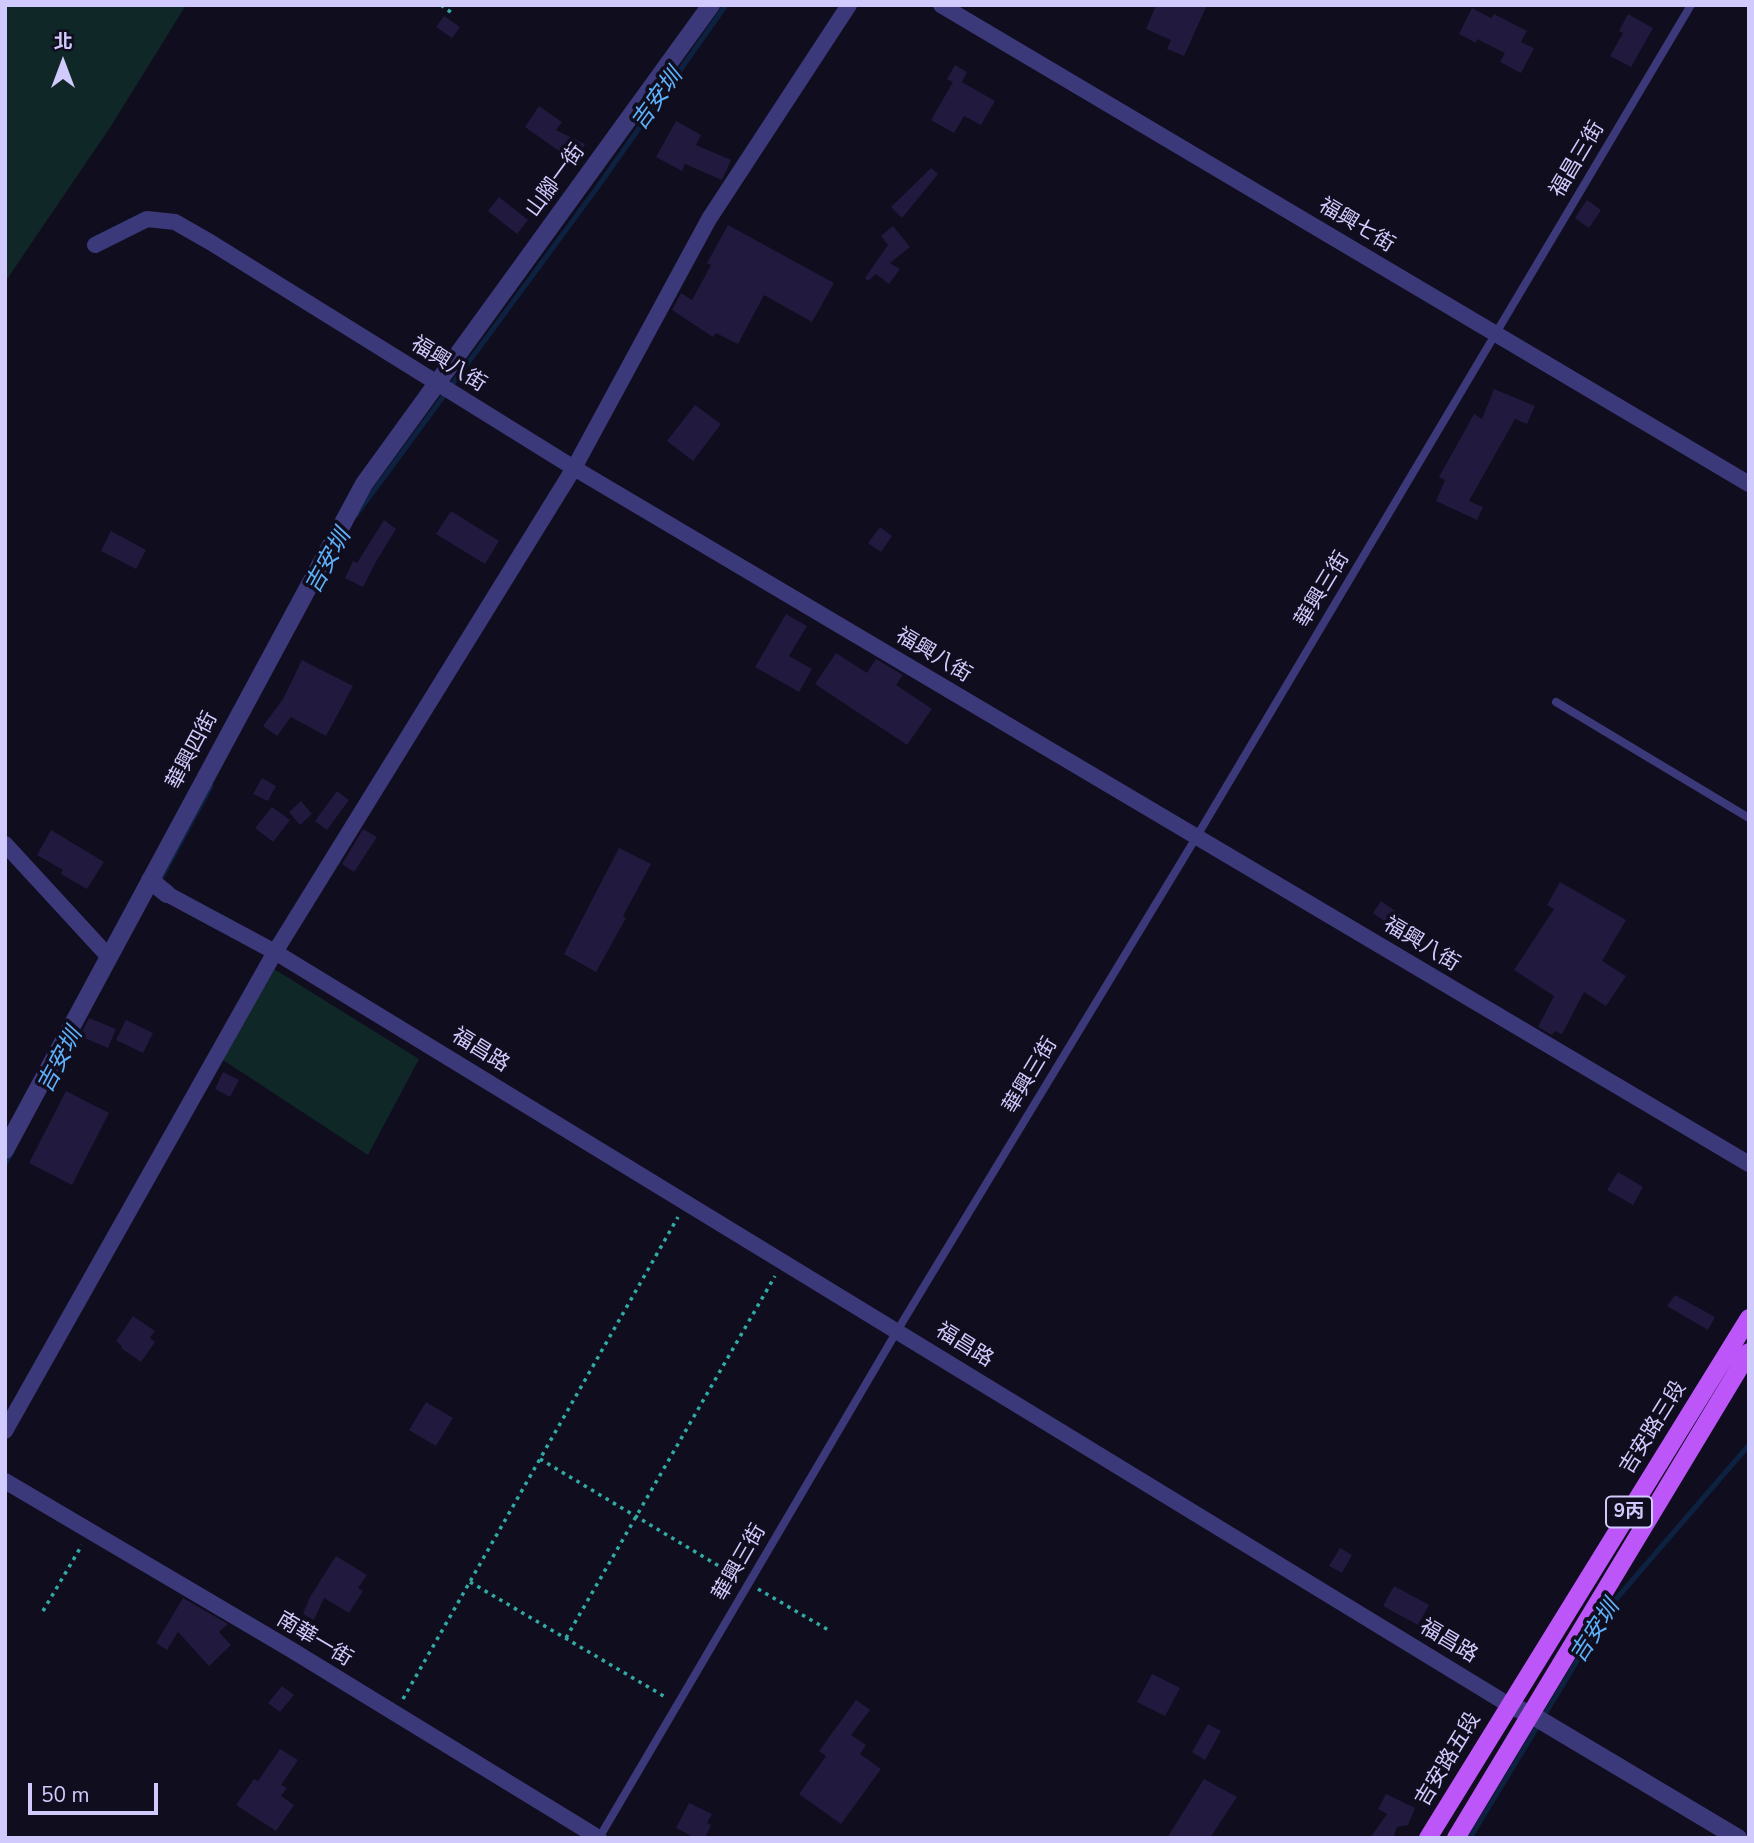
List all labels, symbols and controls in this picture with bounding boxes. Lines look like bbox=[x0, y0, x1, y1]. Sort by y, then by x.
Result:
north arrow bbox=[28, 28, 98, 98]
text: 北 bbox=[53, 29, 73, 55]
water label: 吉安圳 bbox=[627, 64, 689, 136]
street label: 福昌三街 bbox=[1546, 118, 1610, 202]
street label: 山腳一街 bbox=[521, 140, 591, 222]
street label: 福興七街 bbox=[1314, 194, 1398, 258]
street label: 福興八街 bbox=[406, 332, 490, 398]
water label: 吉安圳 bbox=[300, 525, 358, 599]
street label: 華興三街 bbox=[1291, 548, 1355, 632]
street label: 福興八街 bbox=[891, 624, 975, 688]
street label: 華興四街 bbox=[162, 708, 224, 794]
street label: 福興八街 bbox=[1379, 913, 1463, 977]
water label: 吉安圳 bbox=[33, 1024, 89, 1098]
street label: 福昌路 bbox=[447, 1024, 513, 1078]
street label: 華興三街 bbox=[999, 1034, 1063, 1118]
street label: 福昌路 bbox=[931, 1319, 997, 1373]
street label: 吉安路三段 bbox=[1615, 1377, 1693, 1479]
road number: 9丙 bbox=[1606, 1496, 1652, 1528]
street label: 華興三街 bbox=[708, 1520, 772, 1606]
water label: 吉安圳 bbox=[1566, 1596, 1626, 1668]
street label: 南華一街 bbox=[272, 1608, 356, 1672]
street label: 福昌路 bbox=[1415, 1615, 1481, 1669]
street label: 吉安路五段 bbox=[1411, 1709, 1487, 1811]
scale bar bbox=[32, 1770, 161, 1814]
text: 50 m bbox=[41, 1781, 90, 1809]

